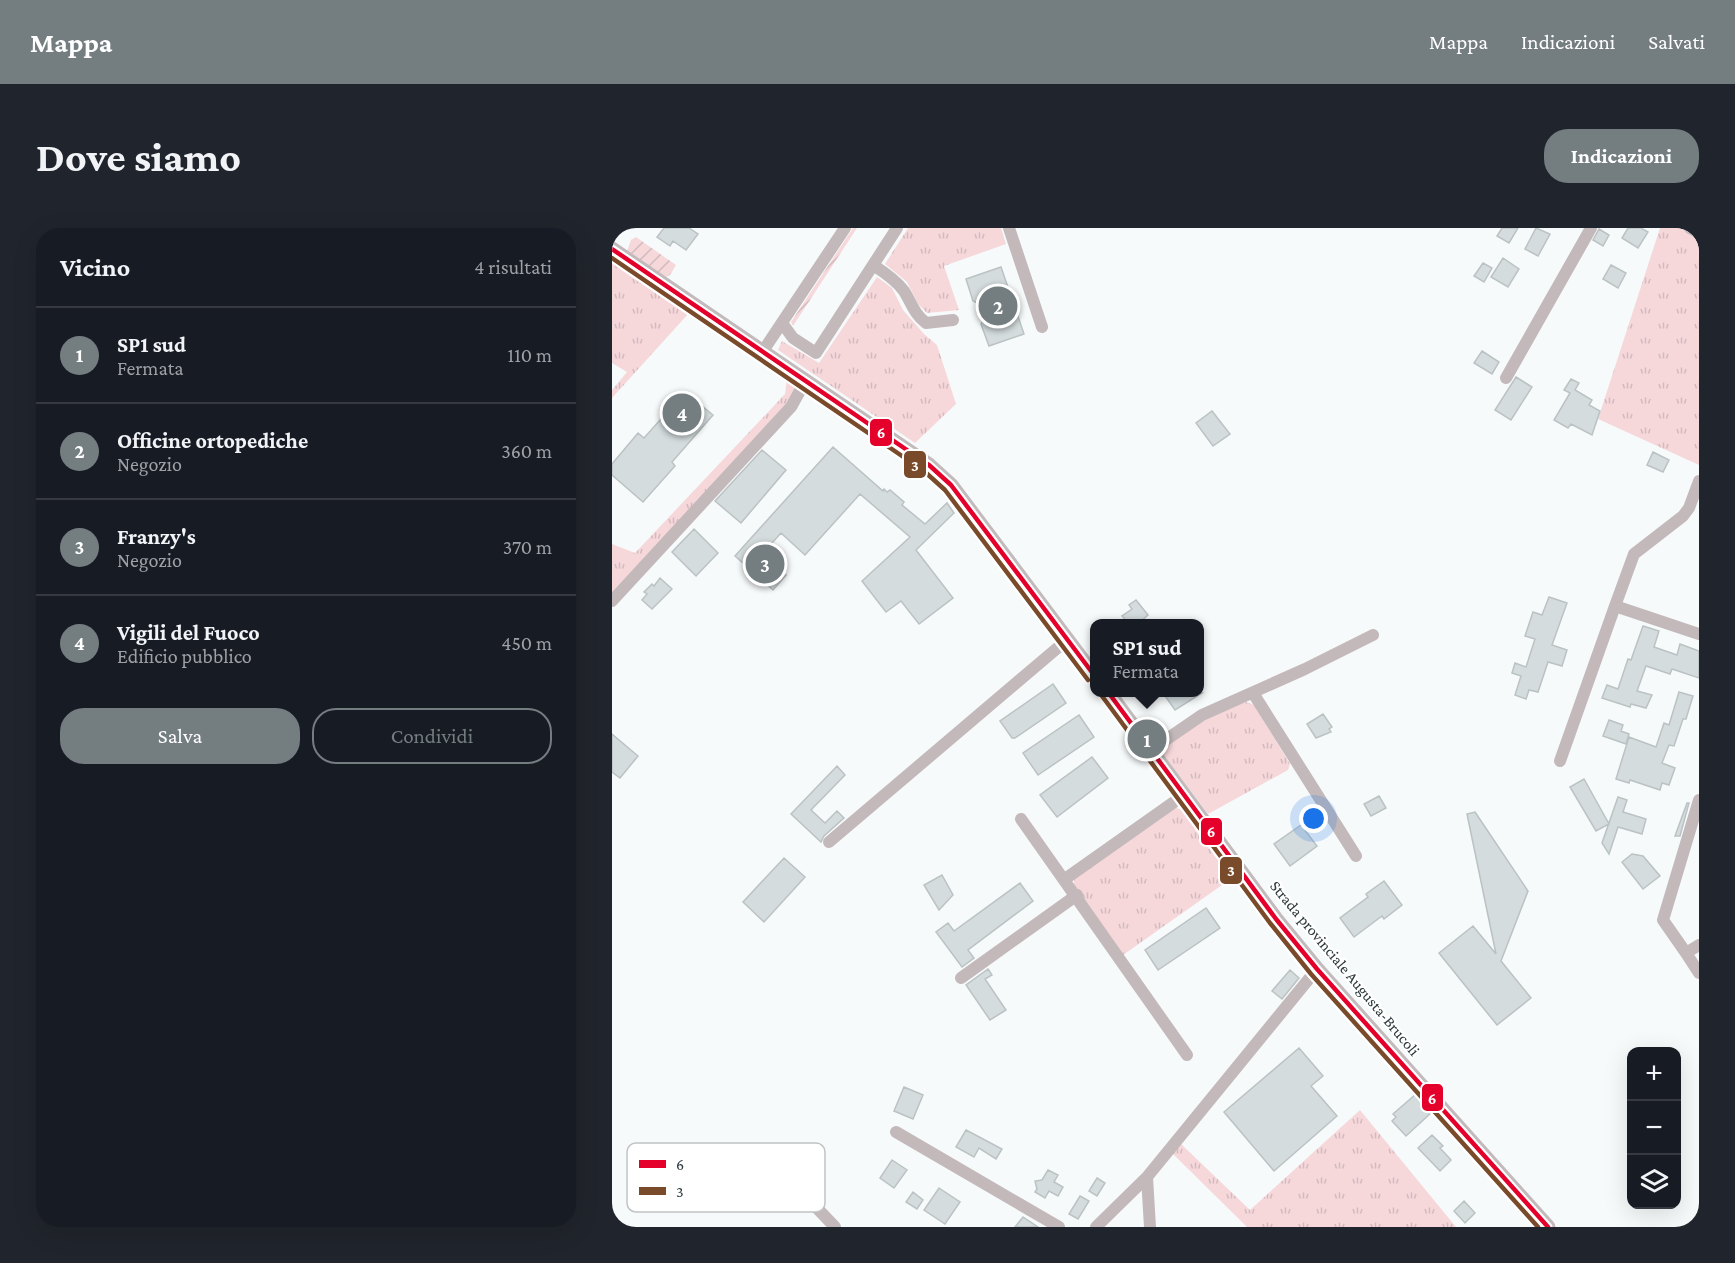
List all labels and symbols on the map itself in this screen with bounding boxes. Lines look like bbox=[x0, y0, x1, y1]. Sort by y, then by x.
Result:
pin: 2 bbox=[978, 284, 1018, 328]
pin: 4 bbox=[662, 390, 702, 435]
line badge: 6 bbox=[869, 418, 893, 447]
text: 6 bbox=[877, 424, 885, 441]
line badge: 3 bbox=[903, 450, 927, 479]
text: 3 bbox=[911, 457, 919, 474]
pin: 3 bbox=[746, 542, 784, 586]
pin: 1 bbox=[1128, 716, 1166, 762]
your location bbox=[1299, 804, 1328, 833]
line badge: 6 bbox=[1200, 817, 1223, 846]
text: 6 bbox=[1207, 823, 1215, 840]
line badge: 3 bbox=[1219, 856, 1243, 885]
text: 3 bbox=[1227, 862, 1235, 879]
street label: Strada provinciale Augusta-Brucoli bbox=[1266, 877, 1423, 1059]
line badge: 6 bbox=[1421, 1083, 1444, 1112]
text: 6 bbox=[1428, 1090, 1436, 1107]
legend bbox=[627, 1143, 825, 1212]
text: 6 bbox=[676, 1156, 684, 1173]
text: 3 bbox=[676, 1183, 684, 1200]

